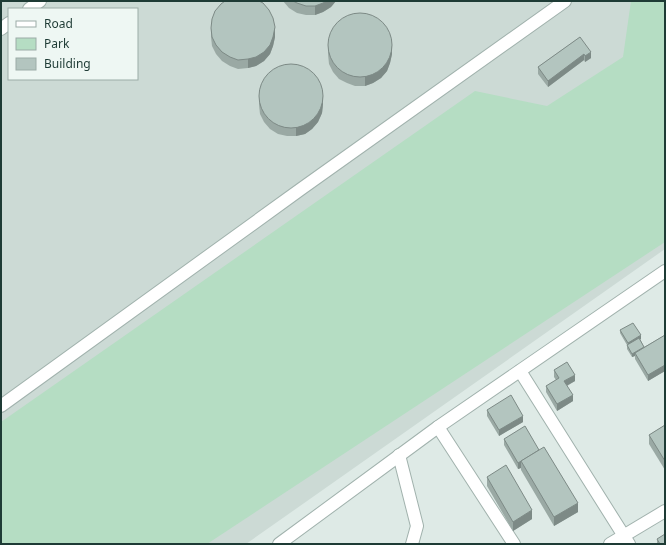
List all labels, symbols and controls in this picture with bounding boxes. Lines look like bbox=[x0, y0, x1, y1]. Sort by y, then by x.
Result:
legend bbox=[8, 8, 138, 80]
text: Road bbox=[44, 15, 73, 32]
text: Park bbox=[44, 35, 70, 52]
text: Building bbox=[44, 55, 91, 72]

